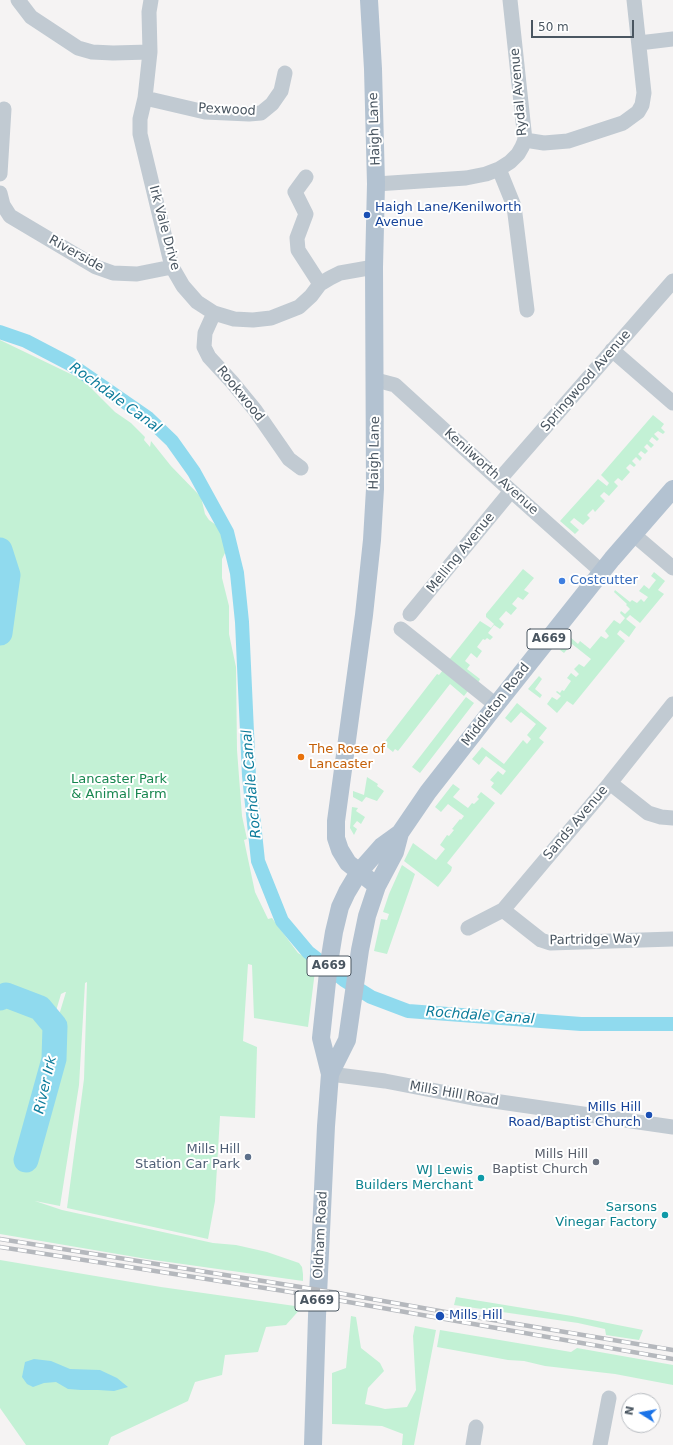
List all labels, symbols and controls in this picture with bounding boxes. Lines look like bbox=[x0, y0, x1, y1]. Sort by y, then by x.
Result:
scale bar bbox=[533, 12, 636, 38]
text: 50 m bbox=[538, 20, 569, 34]
street label: Rydal Avenue bbox=[507, 47, 531, 137]
street label: Haigh Lane bbox=[366, 92, 384, 166]
street label: Pexwood bbox=[198, 101, 256, 119]
street label: Irk Vale Drive bbox=[145, 184, 183, 272]
place label: Haigh Lane/Kenilworth Avenue bbox=[375, 200, 521, 231]
marker: Haigh Lane/Kenilworth Avenue bbox=[362, 210, 372, 220]
street label: Riverside bbox=[46, 233, 106, 275]
street label: Springwood Avenue bbox=[538, 327, 634, 435]
water label: Rochdale Canal bbox=[66, 359, 164, 437]
street label: Rookwood bbox=[213, 363, 267, 425]
street label: Haigh Lane bbox=[367, 416, 383, 490]
street label: Kenilworth Avenue bbox=[441, 426, 541, 518]
street label: Melling Avenue bbox=[424, 510, 498, 596]
place label: Costcutter bbox=[570, 573, 638, 589]
marker: Costcutter bbox=[557, 576, 567, 586]
road number: A669 bbox=[527, 629, 571, 649]
street label: Middleton Road bbox=[459, 660, 533, 750]
water label: Rochdale Canal bbox=[239, 729, 265, 839]
place label: The Rose of Lancaster bbox=[309, 742, 385, 773]
marker: The Rose of Lancaster bbox=[296, 752, 306, 762]
park label: Lancaster Park & Animal Farm bbox=[71, 772, 167, 803]
street label: Sands Avenue bbox=[540, 783, 612, 863]
street label: Partridge Way bbox=[549, 931, 641, 949]
road number: A669 bbox=[307, 956, 351, 976]
water label: Rochdale Canal bbox=[425, 1004, 535, 1028]
water label: River Irk bbox=[31, 1055, 61, 1115]
street label: Mills Hill Road bbox=[408, 1078, 500, 1110]
place label: Mills Hill Road/Baptist Church bbox=[508, 1100, 641, 1131]
marker: Mills Hill Road/Baptist Church bbox=[644, 1110, 654, 1120]
place label: Mills Hill Station Car Park bbox=[135, 1142, 240, 1173]
place label: Mills Hill Baptist Church bbox=[492, 1147, 588, 1178]
marker: Mills Hill Station Car Park bbox=[243, 1152, 253, 1162]
marker: Mills Hill Baptist Church bbox=[591, 1157, 601, 1167]
place label: WJ Lewis Builders Merchant bbox=[355, 1163, 473, 1194]
marker: WJ Lewis Builders Merchant bbox=[476, 1173, 486, 1183]
street label: Oldham Road bbox=[311, 1191, 331, 1279]
place label: Sarsons Vinegar Factory bbox=[555, 1200, 657, 1231]
marker: Sarsons Vinegar Factory bbox=[660, 1210, 670, 1220]
road number: A669 bbox=[295, 1291, 339, 1311]
place label: Mills Hill bbox=[449, 1308, 503, 1324]
marker: Mills Hill bbox=[434, 1310, 446, 1322]
north arrow bbox=[621, 1393, 661, 1433]
text: N bbox=[622, 1405, 637, 1417]

